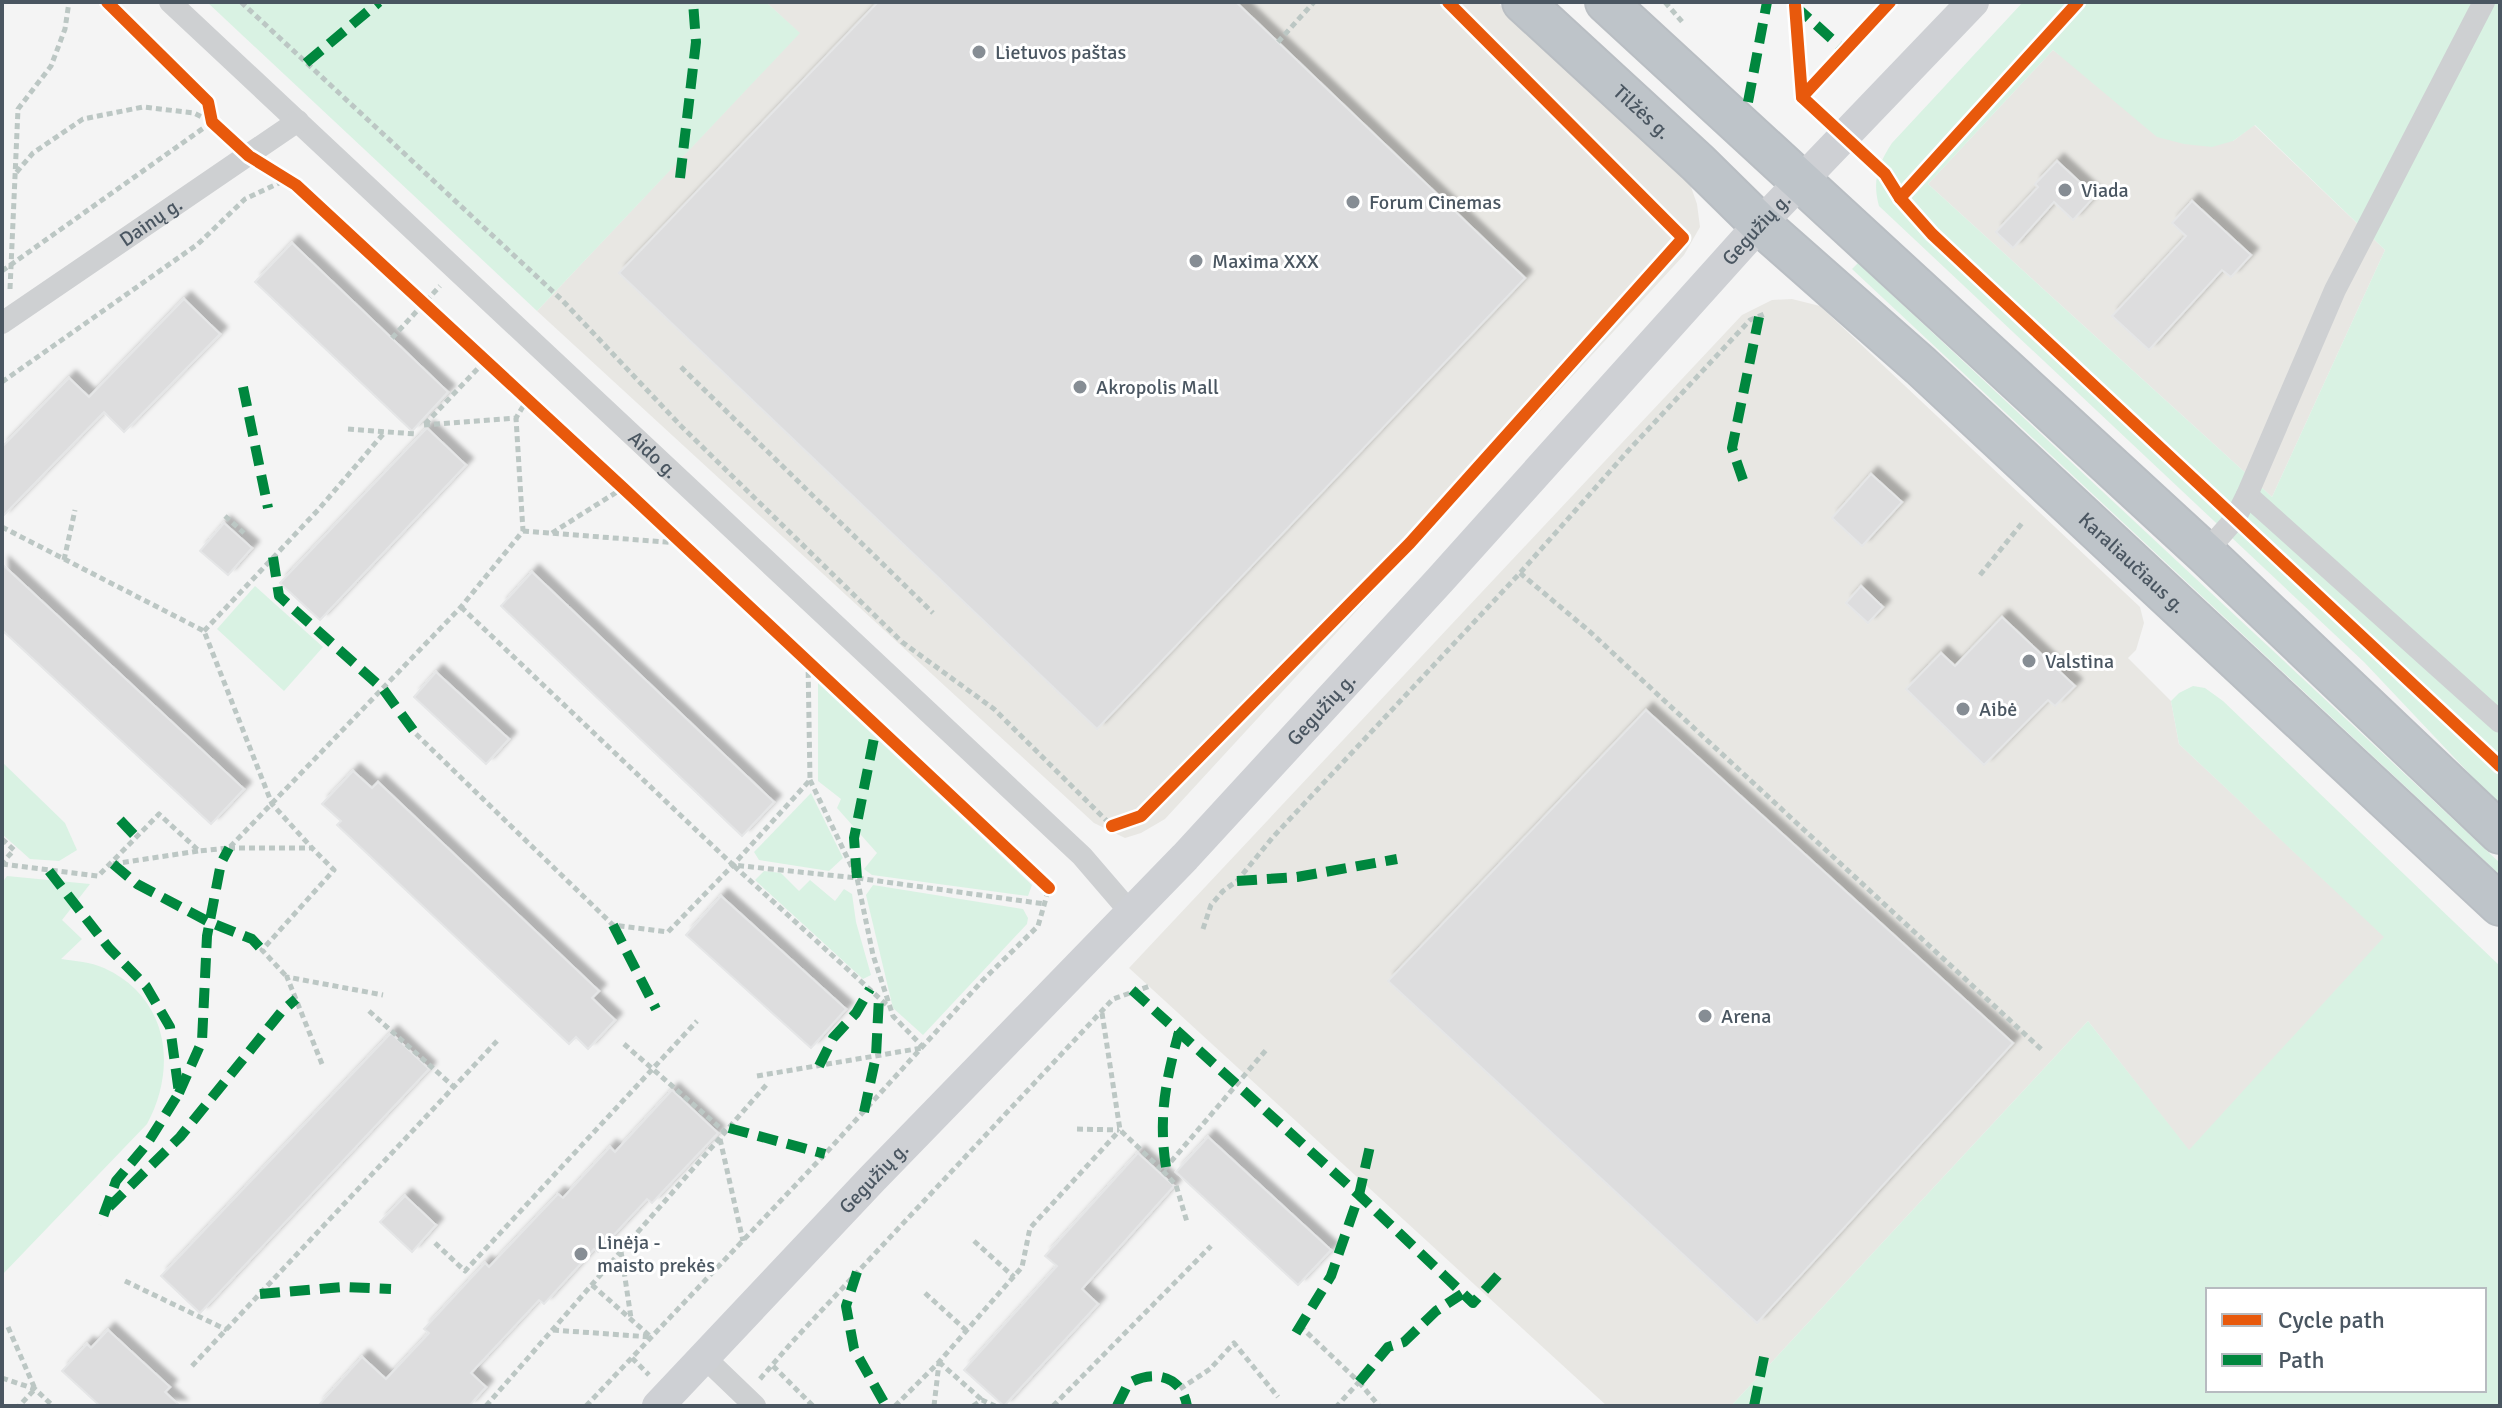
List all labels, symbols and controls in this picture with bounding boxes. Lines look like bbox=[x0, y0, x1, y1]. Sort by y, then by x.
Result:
place label: Lietuvos paštas bbox=[995, 40, 1126, 65]
marker: Lietuvos paštas bbox=[970, 43, 988, 61]
street label: Tilžės g. bbox=[1608, 79, 1676, 144]
place label: Viada bbox=[2081, 178, 2129, 203]
marker: Viada bbox=[2056, 181, 2074, 199]
street label: Gegužių g. bbox=[1716, 187, 1796, 270]
place label: Forum Cinemas bbox=[1369, 190, 1501, 215]
street label: Dainų g. bbox=[115, 191, 187, 252]
marker: Forum Cinemas bbox=[1344, 193, 1362, 211]
place label: Maxima XXX bbox=[1212, 249, 1319, 274]
marker: Maxima XXX bbox=[1187, 252, 1205, 270]
place label: Akropolis Mall bbox=[1096, 375, 1219, 400]
marker: Akropolis Mall bbox=[1071, 378, 1089, 396]
street label: Aido g. bbox=[623, 425, 683, 484]
street label: Karaliaučiaus g. bbox=[2074, 507, 2191, 618]
place label: Valstina bbox=[2045, 649, 2114, 674]
marker: Valstina bbox=[2020, 652, 2038, 670]
street label: Gegužių g. bbox=[1281, 668, 1361, 751]
place label: Aibė bbox=[1979, 697, 2017, 722]
marker: Aibė bbox=[1954, 700, 1972, 718]
place label: Arena bbox=[1721, 1004, 1771, 1029]
marker: Arena bbox=[1696, 1007, 1714, 1025]
street label: Gegužių g. bbox=[833, 1137, 914, 1219]
place label: Linėja - maisto prekės bbox=[597, 1230, 715, 1278]
marker: Linėja - maisto prekės bbox=[572, 1245, 590, 1263]
legend bbox=[2206, 1288, 2486, 1392]
text: Cycle path bbox=[2278, 1305, 2385, 1335]
text: Path bbox=[2278, 1345, 2324, 1375]

